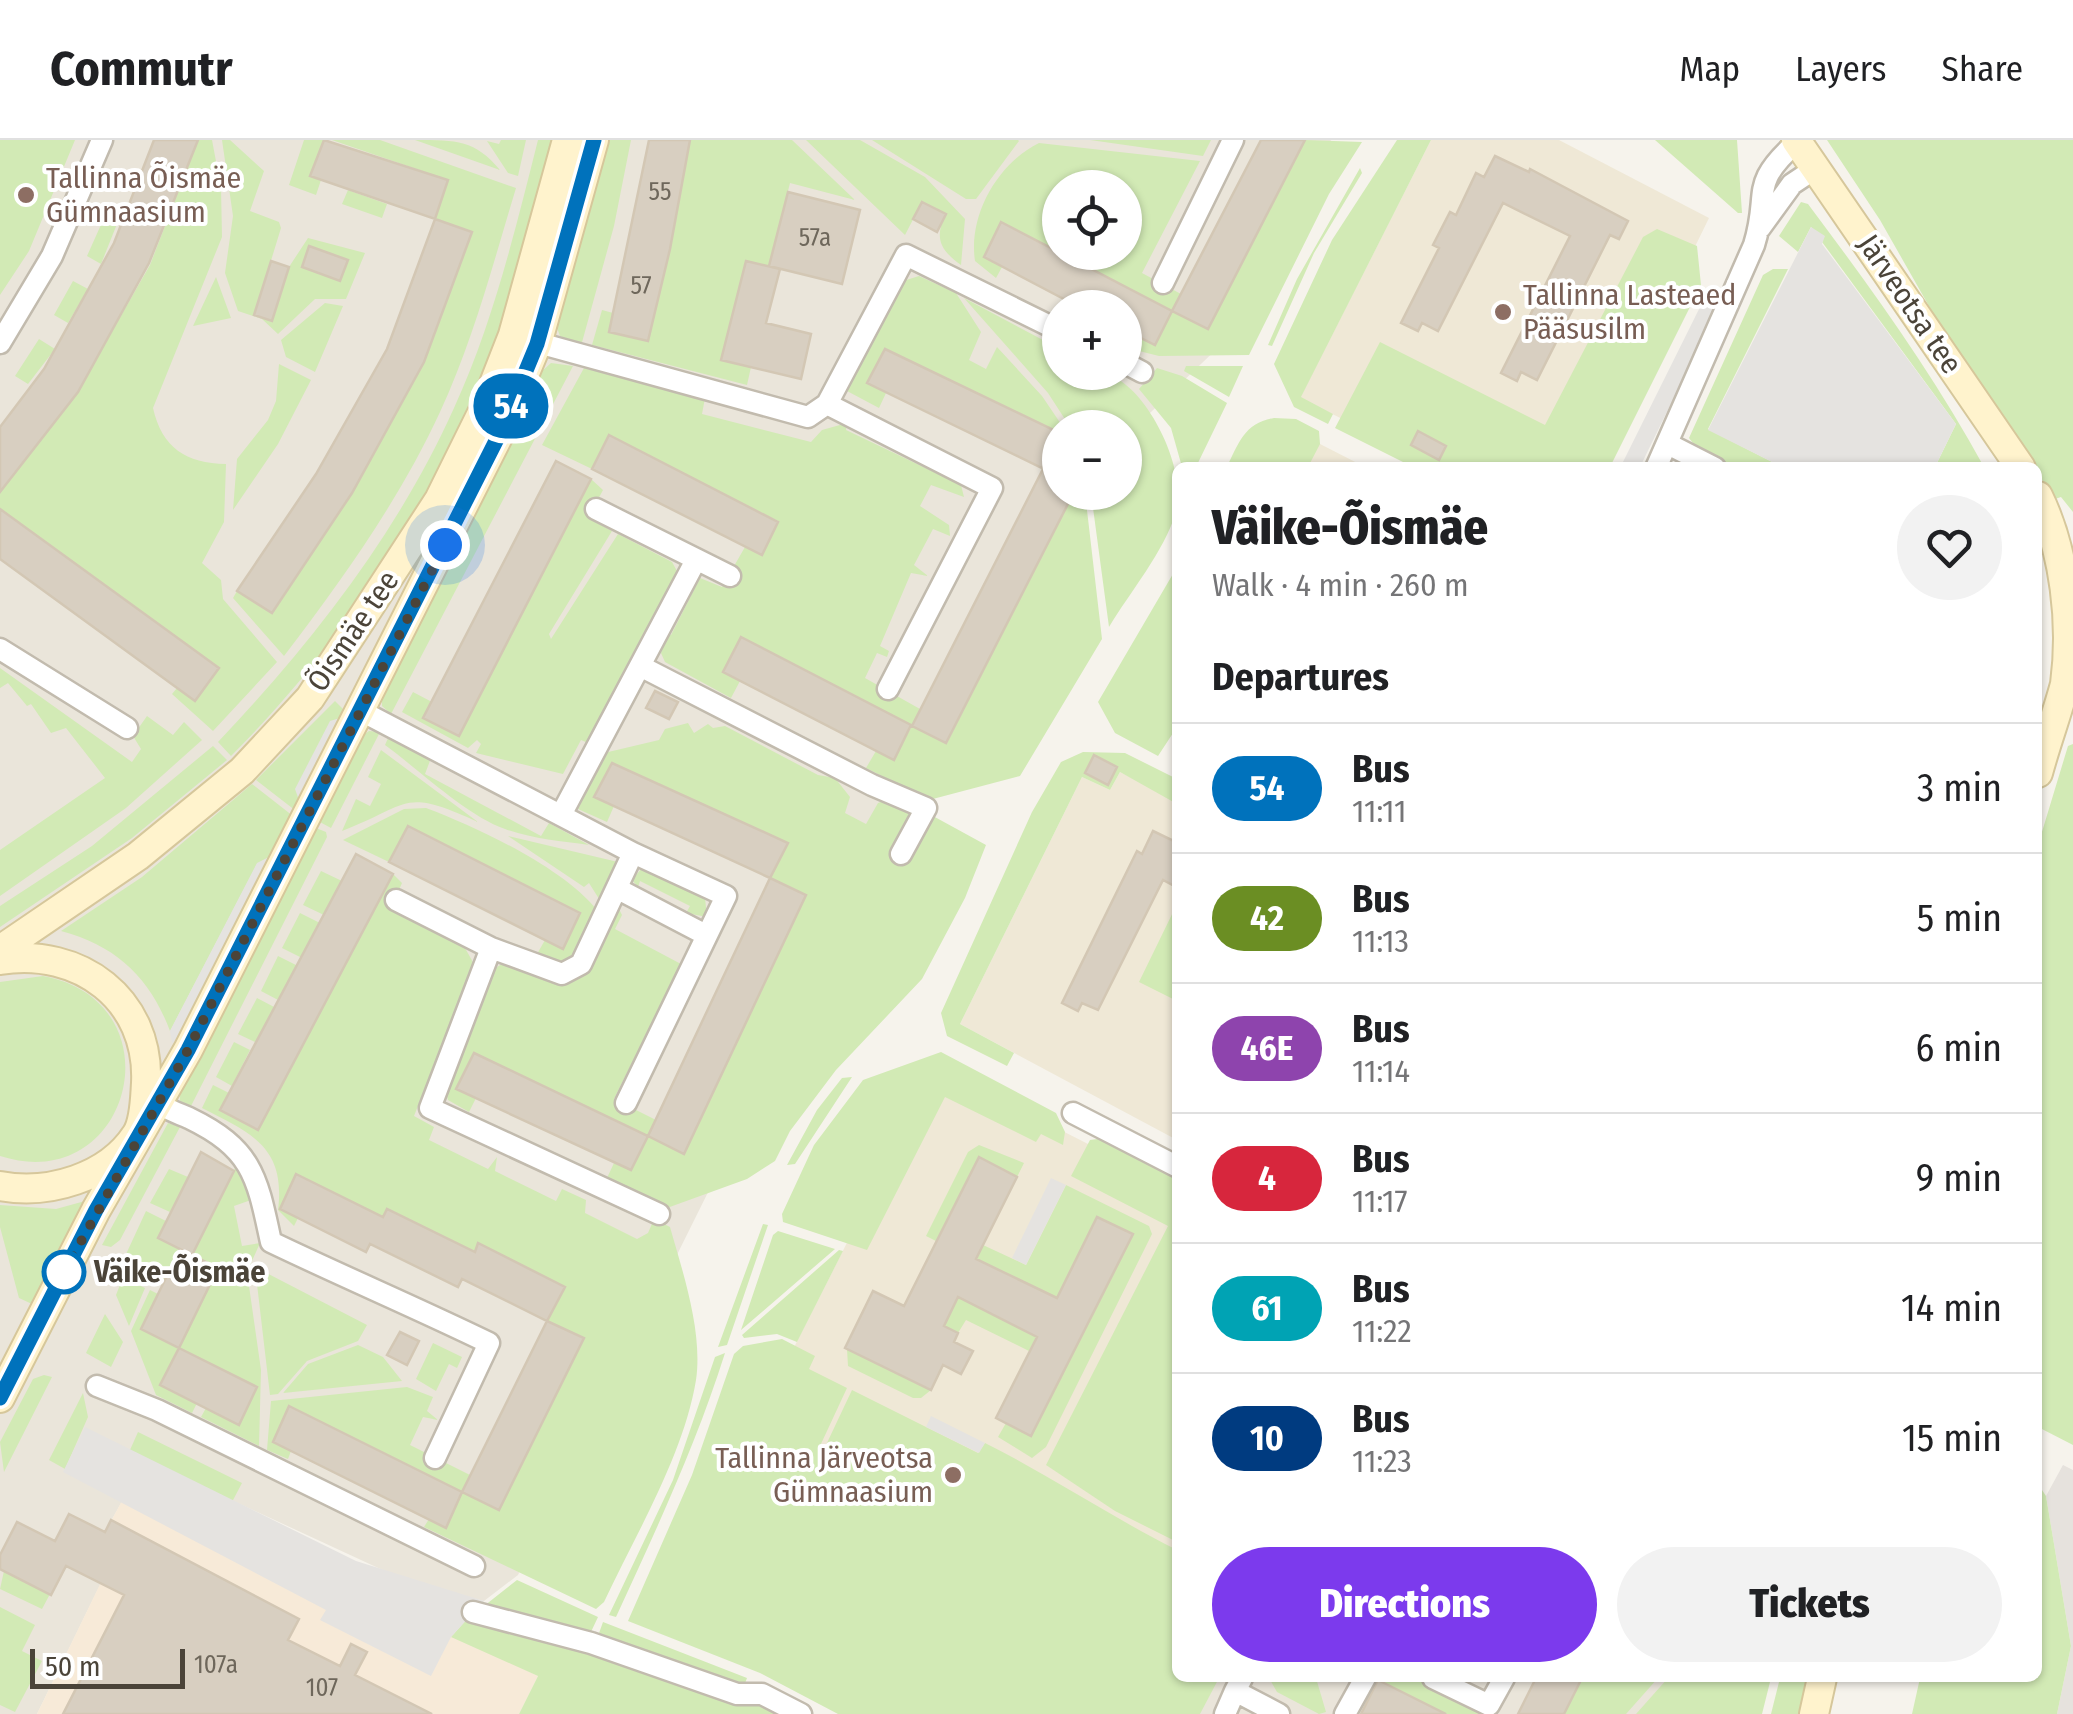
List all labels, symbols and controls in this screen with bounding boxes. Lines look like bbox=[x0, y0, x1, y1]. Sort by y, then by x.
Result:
text: Commutr bbox=[50, 40, 232, 98]
text: Map bbox=[1680, 48, 1740, 90]
text: Layers bbox=[1795, 48, 1887, 90]
text: Share bbox=[1942, 48, 2023, 90]
place label: Tallinna Õismäe Gümnaasium bbox=[46, 160, 241, 230]
map controls bbox=[1042, 170, 1142, 510]
button: locate bbox=[1042, 170, 1142, 270]
house number: 55 bbox=[649, 177, 671, 207]
marker: Tallinna Õismäe Gümnaasium bbox=[15, 184, 37, 206]
house number: 57a bbox=[799, 223, 831, 253]
street label: Järveotsa tee bbox=[1850, 227, 1970, 381]
house number: 57 bbox=[630, 271, 652, 301]
place label: Tallinna Lasteaed Pääsusilm bbox=[1523, 277, 1736, 347]
button: + bbox=[1042, 290, 1142, 390]
marker: Tallinna Lasteaed Pääsusilm bbox=[1492, 301, 1514, 323]
line badge: 54 bbox=[466, 374, 556, 438]
text: 54 bbox=[493, 385, 529, 427]
button: − bbox=[1042, 410, 1142, 510]
button: heart bbox=[1897, 495, 2002, 600]
text: Väike-Õismäe bbox=[1212, 499, 1488, 557]
your location bbox=[420, 520, 470, 570]
street label: Õismäe tee bbox=[300, 564, 406, 698]
text: Walk · 4 min · 260 m bbox=[1212, 566, 1469, 604]
text: Departures bbox=[1212, 654, 1389, 700]
text: Bus bbox=[1352, 746, 1410, 792]
text: 3 min bbox=[1917, 765, 2002, 811]
text: 54 bbox=[1249, 767, 1285, 809]
text: 11:11 bbox=[1352, 792, 1407, 830]
text: Bus bbox=[1352, 876, 1410, 922]
text: 5 min bbox=[1917, 895, 2002, 941]
text: 42 bbox=[1250, 897, 1284, 939]
text: 11:13 bbox=[1352, 922, 1409, 960]
text: Bus bbox=[1352, 1006, 1410, 1052]
text: 6 min bbox=[1915, 1025, 2002, 1071]
text: 46E bbox=[1241, 1027, 1293, 1069]
text: 11:14 bbox=[1352, 1052, 1410, 1090]
text: Bus bbox=[1352, 1136, 1410, 1182]
text: 9 min bbox=[1916, 1155, 2002, 1201]
text: 4 bbox=[1258, 1157, 1276, 1199]
text: 11:17 bbox=[1352, 1182, 1407, 1220]
marker: Väike-Õismäe bbox=[43, 1251, 85, 1293]
place label: Väike-Õismäe bbox=[93, 1253, 265, 1290]
text: Bus bbox=[1352, 1266, 1410, 1312]
text: 14 min bbox=[1901, 1285, 2002, 1331]
text: 61 bbox=[1251, 1287, 1283, 1329]
text: 11:22 bbox=[1352, 1312, 1412, 1350]
text: Bus bbox=[1352, 1396, 1410, 1442]
text: 15 min bbox=[1902, 1415, 2002, 1461]
text: 10 bbox=[1250, 1417, 1284, 1459]
place label: Tallinna Järveotsa Gümnaasium bbox=[715, 1440, 933, 1510]
text: 11:23 bbox=[1352, 1442, 1412, 1480]
marker: Tallinna Järveotsa Gümnaasium bbox=[942, 1464, 964, 1486]
button: Directions bbox=[1212, 1547, 1597, 1662]
button: Tickets bbox=[1617, 1547, 2002, 1662]
scale bar bbox=[30, 1644, 185, 1688]
text: 50 m bbox=[45, 1650, 101, 1683]
house number: 107a bbox=[194, 1650, 238, 1680]
house number: 107 bbox=[306, 1673, 338, 1703]

